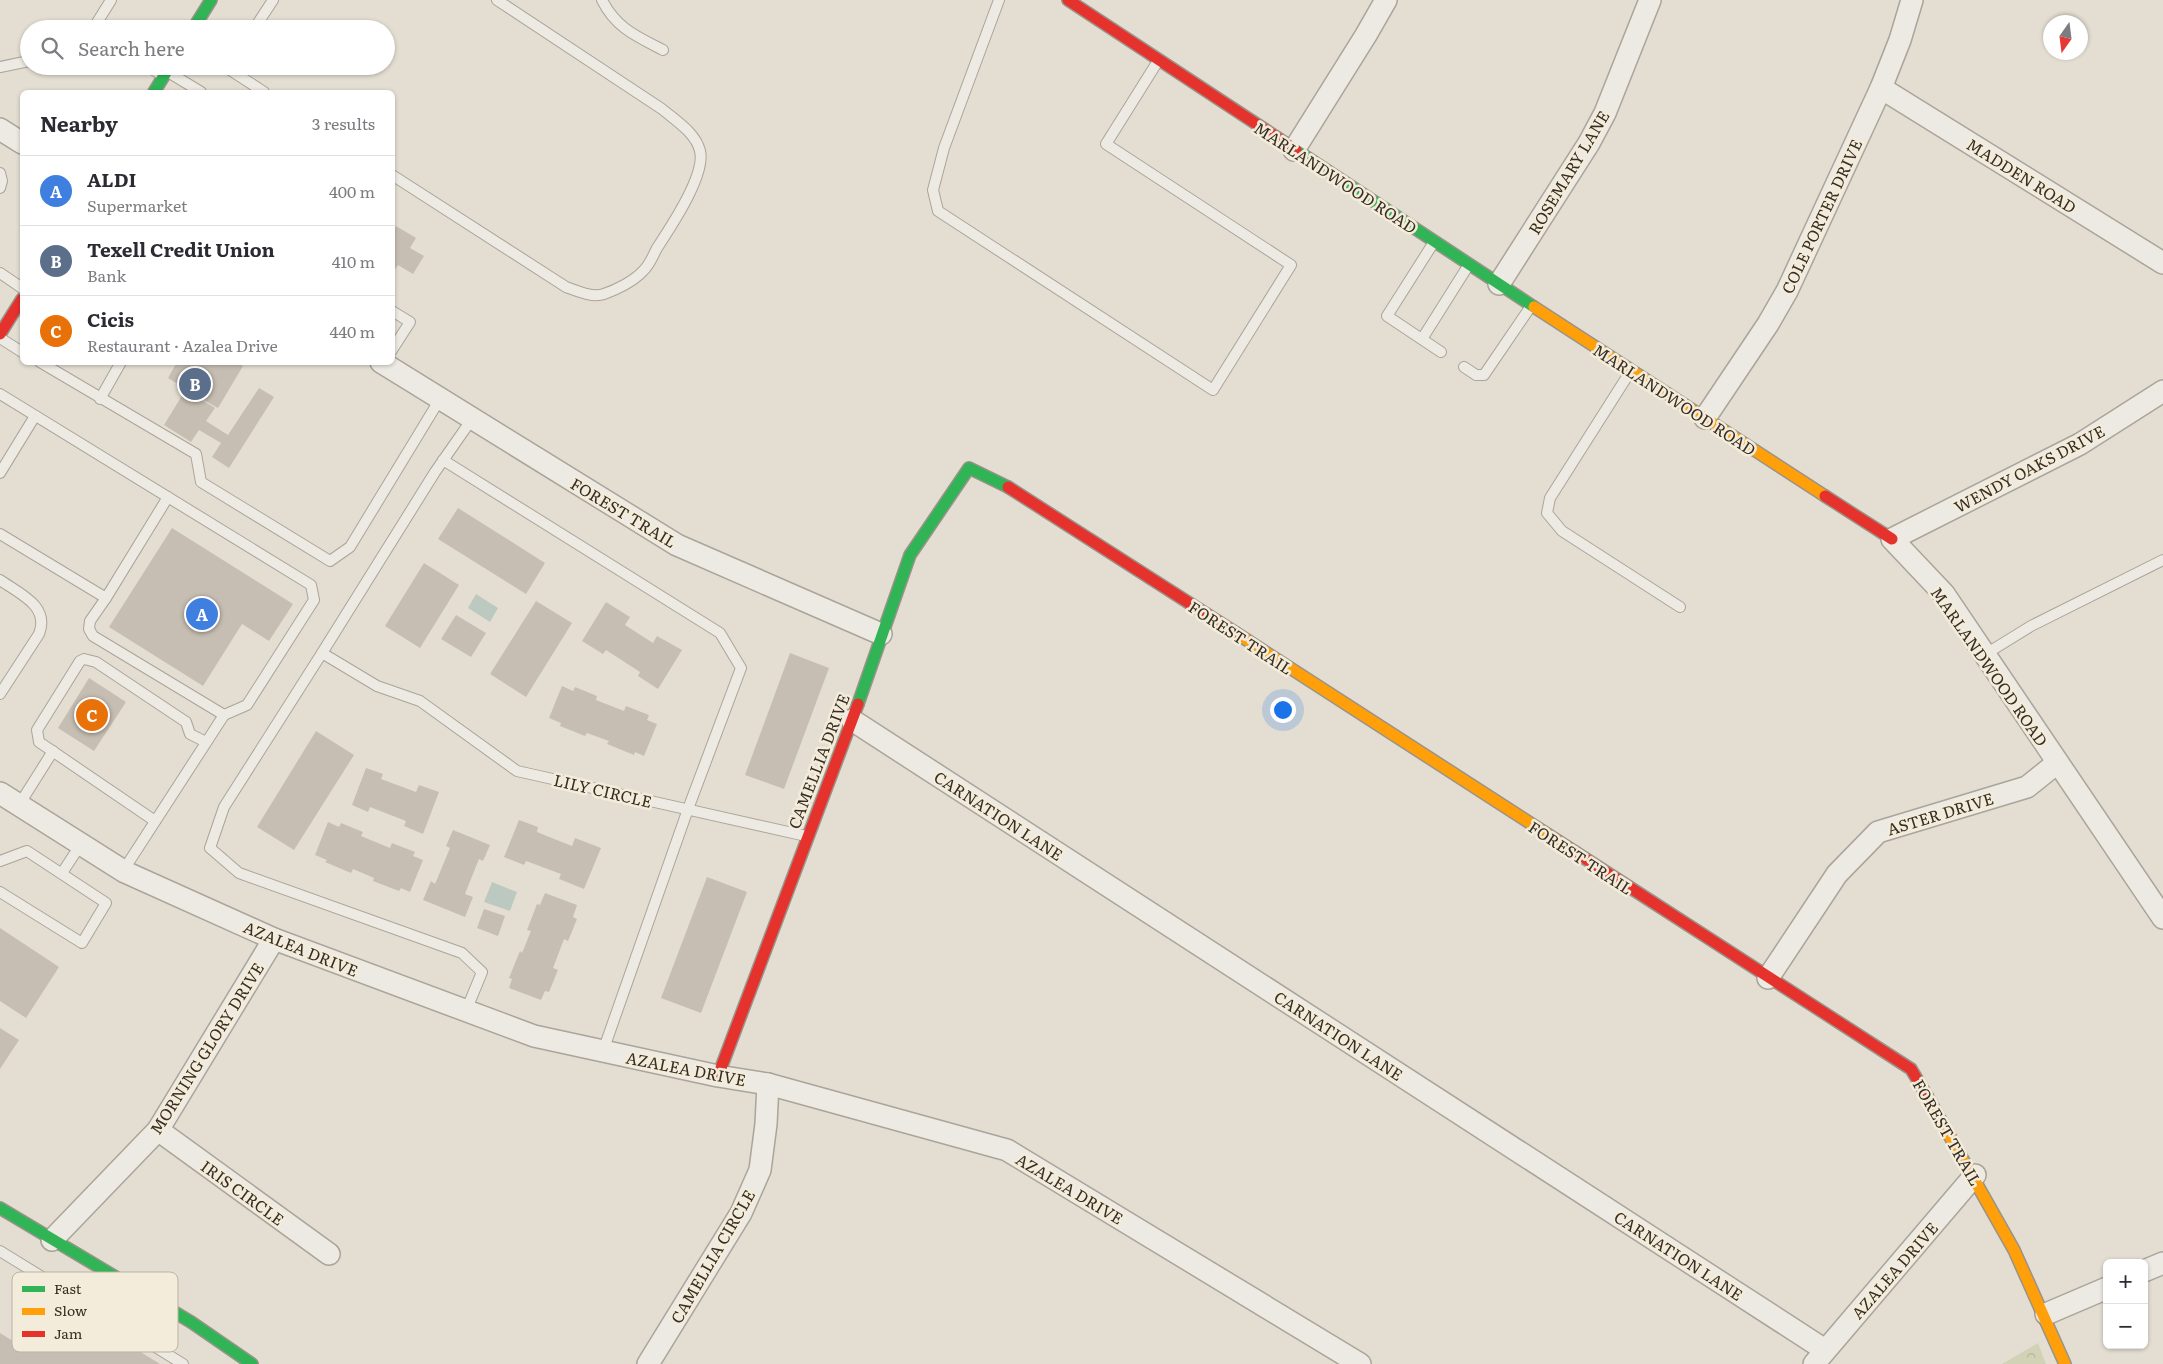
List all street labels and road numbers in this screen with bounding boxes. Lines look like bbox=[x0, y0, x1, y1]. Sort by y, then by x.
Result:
street label: ROSEMARY LANE bbox=[1521, 105, 1615, 239]
street label: MARLANDWOOD ROAD bbox=[1250, 115, 1422, 239]
street label: MADDEN ROAD bbox=[1962, 132, 2082, 218]
street label: COLE PORTER DRIVE bbox=[1775, 135, 1867, 297]
street label: MARLANDWOOD ROAD bbox=[1589, 337, 1761, 461]
street label: WENDY OAKS DRIVE bbox=[1949, 418, 2109, 518]
street label: FOREST TRAIL bbox=[566, 471, 682, 553]
street label: MARLANDWOOD ROAD bbox=[1926, 581, 2054, 751]
street label: FOREST TRAIL bbox=[1184, 594, 1298, 680]
street label: CAMELLIA DRIVE bbox=[781, 690, 855, 832]
street label: CARNATION LANE bbox=[930, 764, 1068, 866]
street label: LILY CIRCLE bbox=[551, 767, 655, 813]
street label: ASTER DRIVE bbox=[1884, 785, 1996, 841]
street label: FOREST TRAIL bbox=[1524, 814, 1638, 900]
street label: AZALEA DRIVE bbox=[240, 914, 362, 982]
street label: MORNING GLORY DRIVE bbox=[143, 957, 269, 1139]
street label: CARNATION LANE bbox=[1270, 984, 1408, 1086]
street label: AZALEA DRIVE bbox=[624, 1045, 748, 1091]
street label: FOREST TRAIL bbox=[1908, 1074, 1988, 1190]
street label: AZALEA DRIVE bbox=[1012, 1146, 1128, 1230]
street label: IRIS CIRCLE bbox=[196, 1154, 290, 1230]
street label: CAMELLIA CIRCLE bbox=[664, 1185, 760, 1327]
street label: CARNATION LANE bbox=[1610, 1204, 1748, 1306]
street label: AZALEA DRIVE bbox=[1845, 1216, 1943, 1324]

